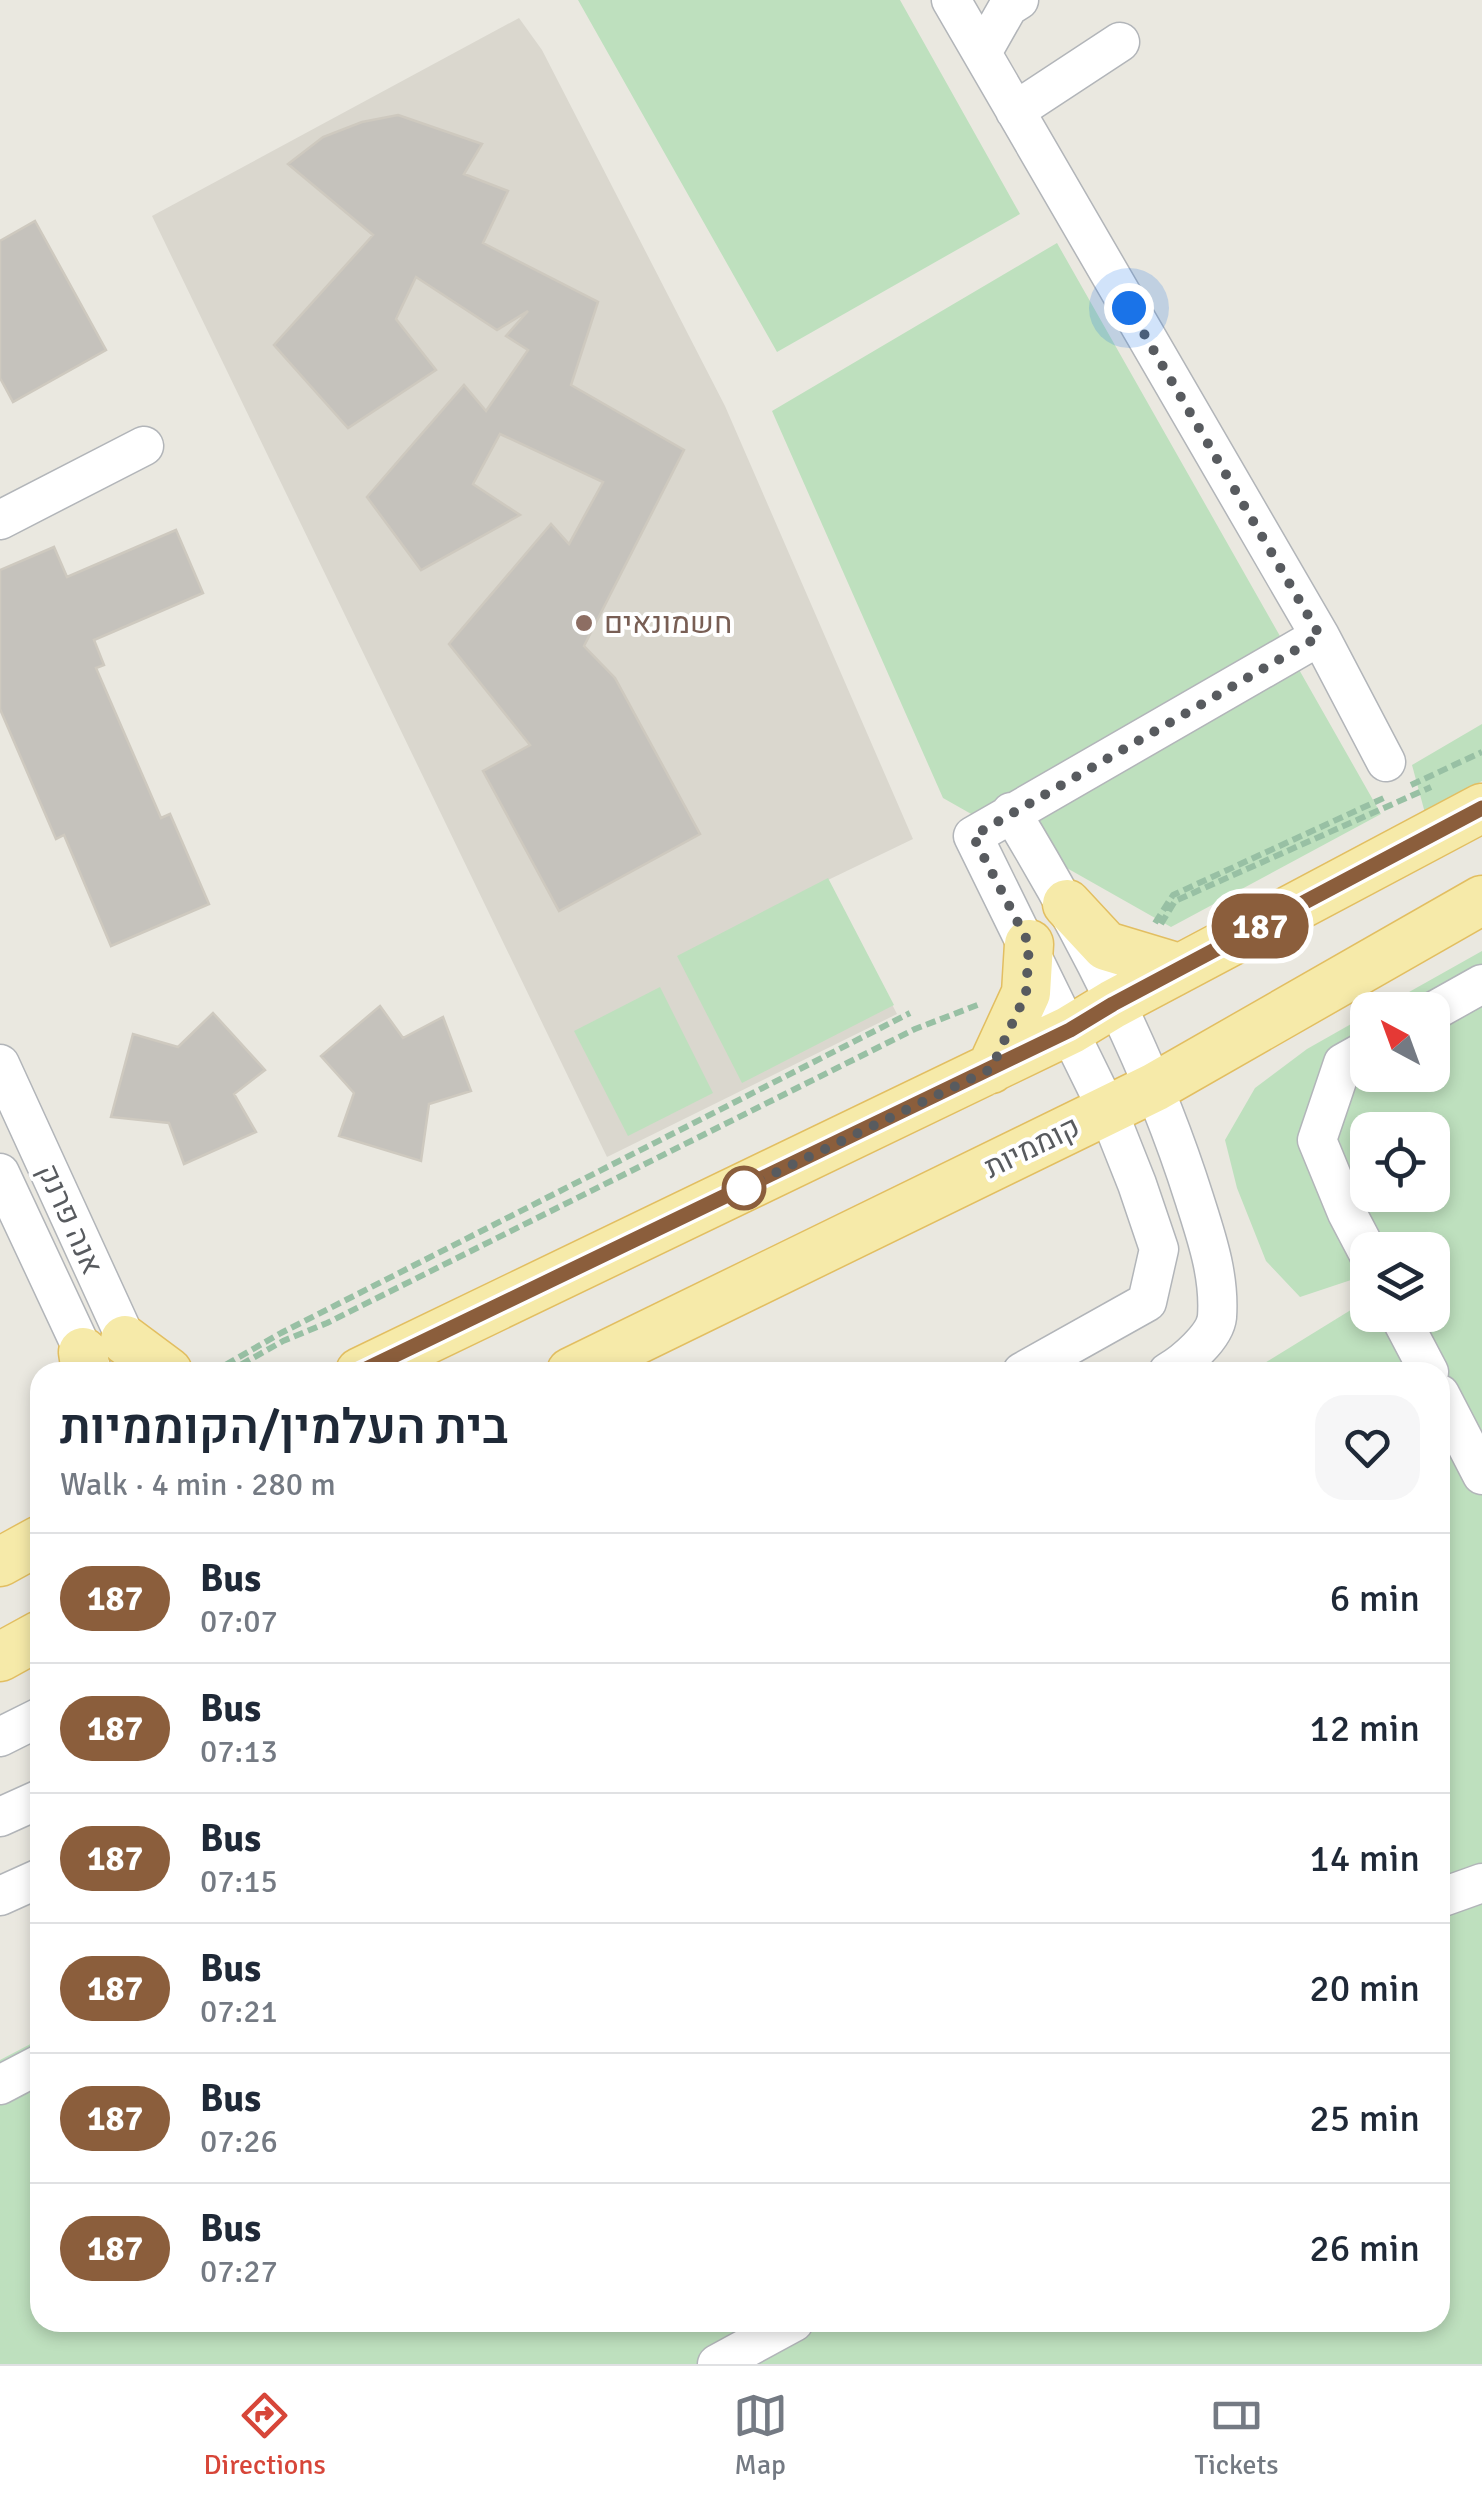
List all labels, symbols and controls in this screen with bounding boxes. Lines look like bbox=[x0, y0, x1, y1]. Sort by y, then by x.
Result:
your location bbox=[1104, 283, 1154, 333]
place label: חשמונאים bbox=[604, 605, 732, 642]
marker: חשמונאים bbox=[573, 612, 595, 634]
line badge: 187 bbox=[1202, 894, 1318, 958]
text: 187 bbox=[1232, 905, 1288, 948]
north arrow bbox=[1350, 992, 1450, 1092]
map controls bbox=[1350, 992, 1450, 1332]
street label: קוממיות bbox=[978, 1108, 1086, 1186]
button: locate bbox=[1350, 1112, 1450, 1212]
street label: אנה פרנק bbox=[29, 1158, 110, 1280]
unlabelled marker bbox=[723, 1167, 765, 1209]
button: layers bbox=[1350, 1232, 1450, 1332]
button: heart bbox=[1315, 1395, 1420, 1500]
text: בית העלמין/הקוממיות bbox=[60, 1398, 508, 1457]
text: Walk · 4 min · 280 m bbox=[60, 1465, 336, 1504]
text: Bus bbox=[200, 1555, 261, 1602]
text: 6 min bbox=[1330, 1575, 1420, 1622]
text: 187 bbox=[87, 1577, 143, 1620]
text: 07:07 bbox=[200, 1602, 278, 1641]
text: Bus bbox=[200, 1685, 261, 1732]
text: 12 min bbox=[1309, 1705, 1420, 1752]
text: 187 bbox=[87, 1707, 143, 1750]
text: 07:13 bbox=[200, 1732, 278, 1771]
text: Bus bbox=[200, 1815, 261, 1862]
text: 14 min bbox=[1309, 1835, 1420, 1882]
text: 187 bbox=[87, 1837, 143, 1880]
text: 07:15 bbox=[200, 1862, 278, 1901]
text: Bus bbox=[200, 1945, 261, 1992]
text: 20 min bbox=[1309, 1965, 1420, 2012]
text: 187 bbox=[87, 1967, 143, 2010]
text: 07:21 bbox=[200, 1992, 278, 2031]
text: Bus bbox=[200, 2075, 261, 2122]
text: 25 min bbox=[1309, 2095, 1420, 2142]
text: 187 bbox=[87, 2097, 143, 2140]
text: 07:26 bbox=[200, 2122, 278, 2161]
text: Bus bbox=[200, 2205, 261, 2252]
text: 26 min bbox=[1309, 2225, 1420, 2272]
text: 187 bbox=[87, 2227, 143, 2270]
text: 07:27 bbox=[200, 2252, 278, 2291]
tab: Directions bbox=[203, 2388, 326, 2482]
tab: Map bbox=[733, 2388, 788, 2482]
tab: Tickets bbox=[1194, 2388, 1279, 2482]

